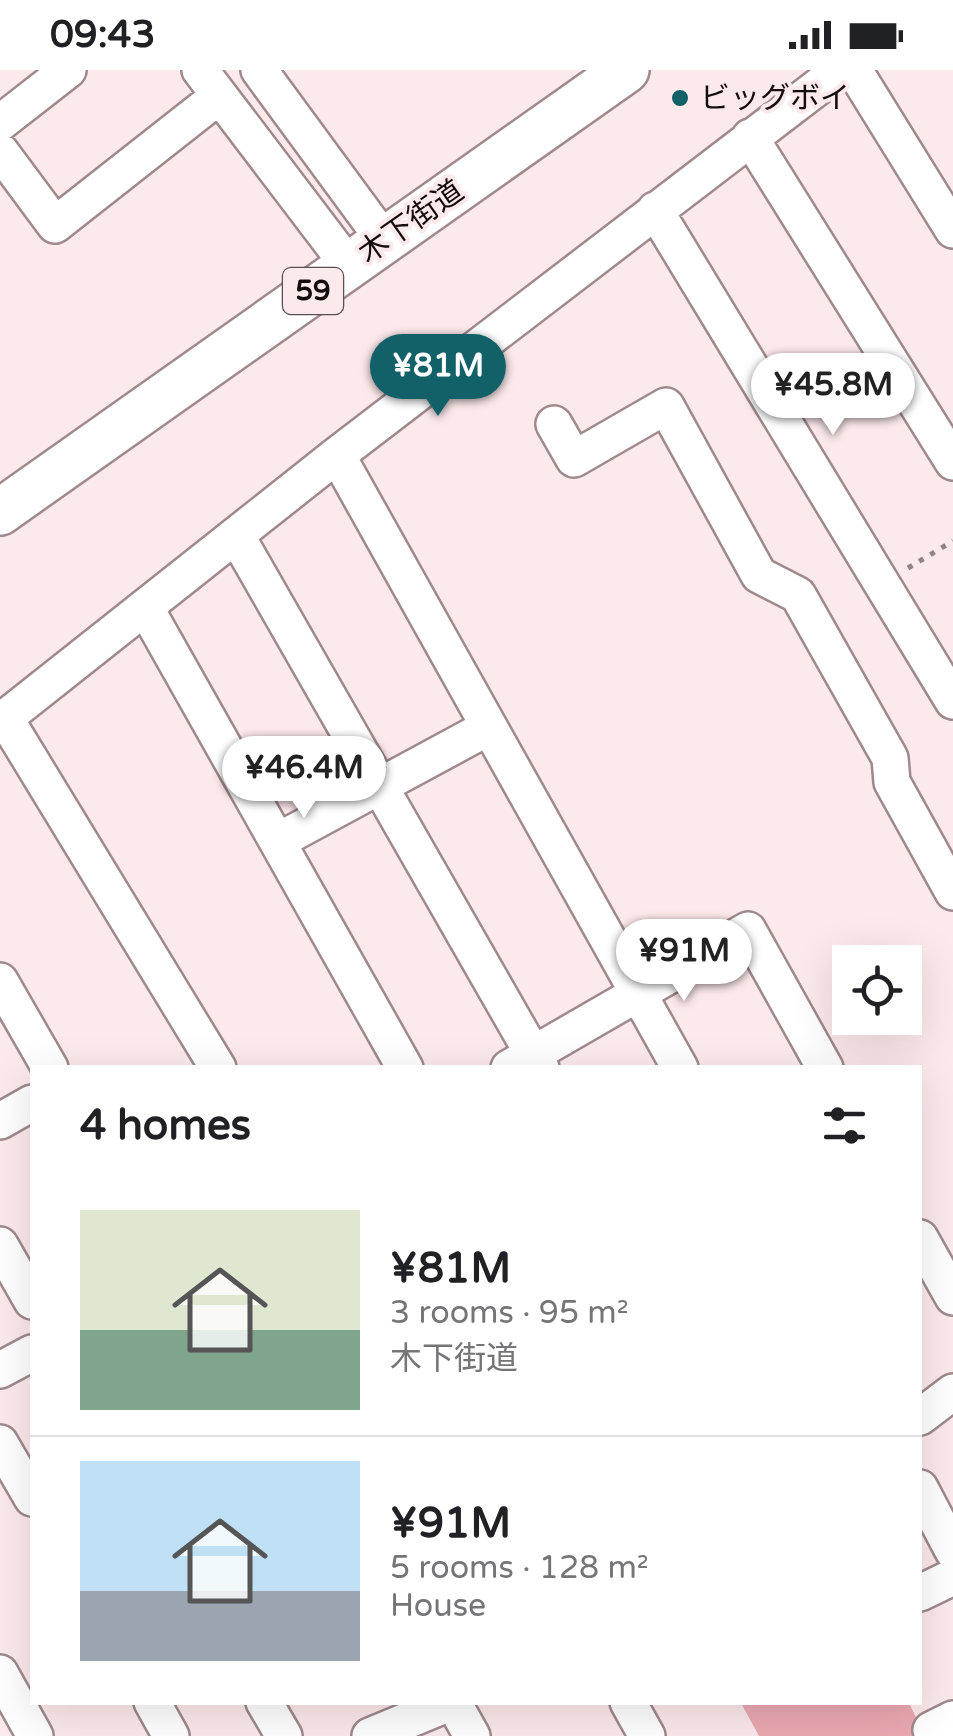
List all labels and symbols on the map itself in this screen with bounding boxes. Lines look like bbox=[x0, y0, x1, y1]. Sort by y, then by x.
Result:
place label: ビッグボイ bbox=[700, 80, 850, 117]
marker: ビッグボイ bbox=[669, 87, 691, 109]
street label: 木下街道 bbox=[351, 172, 471, 272]
road number: 59 bbox=[283, 268, 343, 314]
pin: ¥81M bbox=[379, 334, 497, 419]
pin: ¥45.8M bbox=[752, 353, 914, 438]
pin: ¥46.4M bbox=[223, 736, 385, 821]
pin: ¥91M bbox=[625, 919, 743, 1004]

